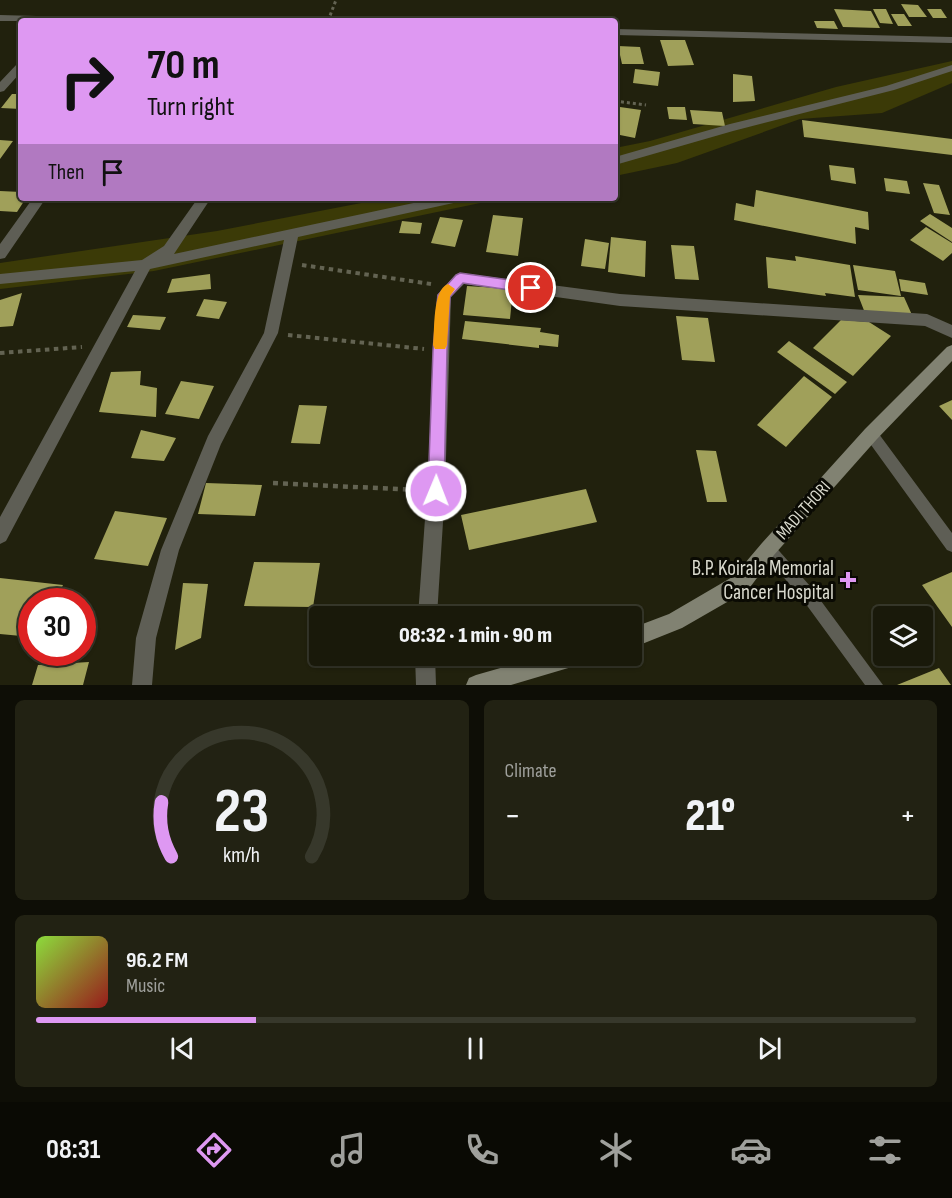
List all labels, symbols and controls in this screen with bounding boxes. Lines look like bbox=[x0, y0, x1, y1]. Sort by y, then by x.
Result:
text: 70 m bbox=[147, 40, 220, 91]
icon: right bbox=[48, 42, 126, 120]
text: Turn right bbox=[147, 91, 234, 123]
icon: arrive bbox=[96, 156, 129, 189]
text: Then bbox=[48, 159, 84, 186]
pin bbox=[505, 262, 556, 313]
icon: arrive bbox=[514, 271, 547, 304]
position arrow bbox=[404, 459, 468, 523]
street label: MADI THORI bbox=[772, 477, 835, 544]
place label: B.P. Koirala Memorial Cancer Hospital bbox=[692, 556, 834, 605]
marker: B.P. Koirala Memorial Cancer Hospital bbox=[839, 571, 857, 589]
speed limit sign: 30 bbox=[18, 588, 96, 666]
map controls bbox=[873, 606, 933, 666]
button: layers bbox=[873, 606, 933, 666]
text: 08:32 · 1 min · 90 m bbox=[399, 622, 552, 649]
text: Climate bbox=[505, 759, 557, 783]
text: 23 bbox=[214, 775, 269, 850]
text: 21° bbox=[685, 789, 735, 844]
text: − bbox=[505, 796, 521, 836]
text: + bbox=[900, 796, 916, 836]
text: km/h bbox=[223, 843, 260, 868]
text: 96.2 FM bbox=[126, 947, 188, 974]
text: Music bbox=[126, 974, 165, 998]
icon: previous bbox=[166, 1032, 199, 1065]
icon: pause bbox=[459, 1032, 492, 1065]
icon: next bbox=[753, 1032, 786, 1065]
icon: directions bbox=[193, 1129, 235, 1171]
icon: music bbox=[327, 1129, 369, 1171]
icon: phone bbox=[461, 1129, 503, 1171]
icon: climate bbox=[595, 1129, 637, 1171]
icon: car bbox=[730, 1129, 772, 1171]
icon: filters bbox=[864, 1129, 906, 1171]
text: 08:31 bbox=[46, 1134, 100, 1166]

